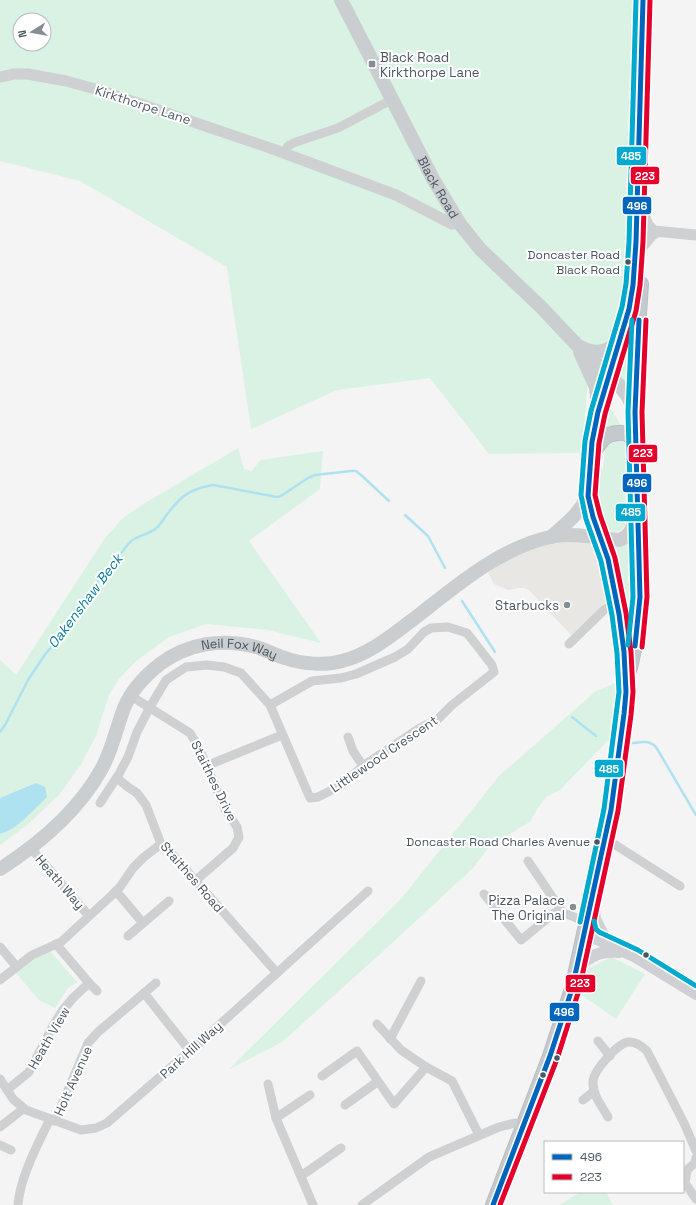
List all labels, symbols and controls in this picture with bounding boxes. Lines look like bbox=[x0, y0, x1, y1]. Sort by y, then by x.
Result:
north arrow bbox=[12, 12, 52, 52]
text: N bbox=[15, 29, 30, 39]
place label: Black Road Kirkthorpe Lane bbox=[380, 49, 480, 81]
marker: Black Road Kirkthorpe Lane bbox=[367, 59, 377, 69]
street label: Kirkthorpe Lane bbox=[93, 82, 193, 128]
line badge: 485 bbox=[616, 146, 647, 166]
text: 485 bbox=[621, 149, 641, 163]
street label: Black Road bbox=[414, 153, 463, 221]
line badge: 223 bbox=[630, 166, 660, 185]
text: 223 bbox=[635, 169, 655, 183]
line badge: 496 bbox=[622, 196, 652, 215]
text: 496 bbox=[627, 199, 647, 213]
place label: Doncaster Road Black Road bbox=[528, 247, 620, 278]
marker: Doncaster Road Black Road bbox=[623, 257, 633, 267]
line badge: 223 bbox=[628, 444, 658, 463]
text: 223 bbox=[633, 446, 653, 460]
line badge: 496 bbox=[622, 473, 652, 493]
text: 496 bbox=[627, 476, 647, 490]
line badge: 485 bbox=[615, 503, 646, 522]
text: 485 bbox=[621, 505, 641, 519]
water label: Oakenshaw Beck bbox=[44, 549, 127, 652]
place label: Starbucks bbox=[495, 597, 559, 614]
marker: Starbucks bbox=[562, 600, 572, 610]
street label: Neil Fox Way bbox=[200, 634, 280, 663]
street label: Littlewood Crescent bbox=[327, 712, 441, 796]
street label: Staithes Drive bbox=[187, 738, 241, 824]
line badge: 485 bbox=[594, 759, 624, 778]
text: 485 bbox=[599, 762, 619, 776]
place label: Doncaster Road Charles Avenue bbox=[406, 834, 590, 850]
marker: Doncaster Road Charles Avenue bbox=[592, 837, 602, 847]
street label: Staithes Road bbox=[157, 838, 227, 916]
street label: Heath Way bbox=[32, 851, 88, 913]
place label: Pizza Palace The Original bbox=[489, 892, 565, 924]
marker: Pizza Palace The Original bbox=[568, 902, 578, 912]
unlabelled marker bbox=[641, 950, 651, 960]
line badge: 223 bbox=[565, 974, 596, 993]
text: 223 bbox=[570, 976, 590, 990]
line badge: 496 bbox=[549, 1002, 580, 1022]
street label: Heath View bbox=[24, 1004, 74, 1072]
text: 496 bbox=[554, 1005, 574, 1019]
street label: Park Hill Way bbox=[156, 1018, 226, 1082]
street label: Holt Avenue bbox=[50, 1043, 96, 1119]
unlabelled marker bbox=[552, 1053, 562, 1063]
unlabelled marker bbox=[538, 1070, 548, 1080]
legend bbox=[544, 1141, 684, 1193]
text: 496 bbox=[580, 1149, 602, 1165]
text: 223 bbox=[580, 1169, 602, 1185]

